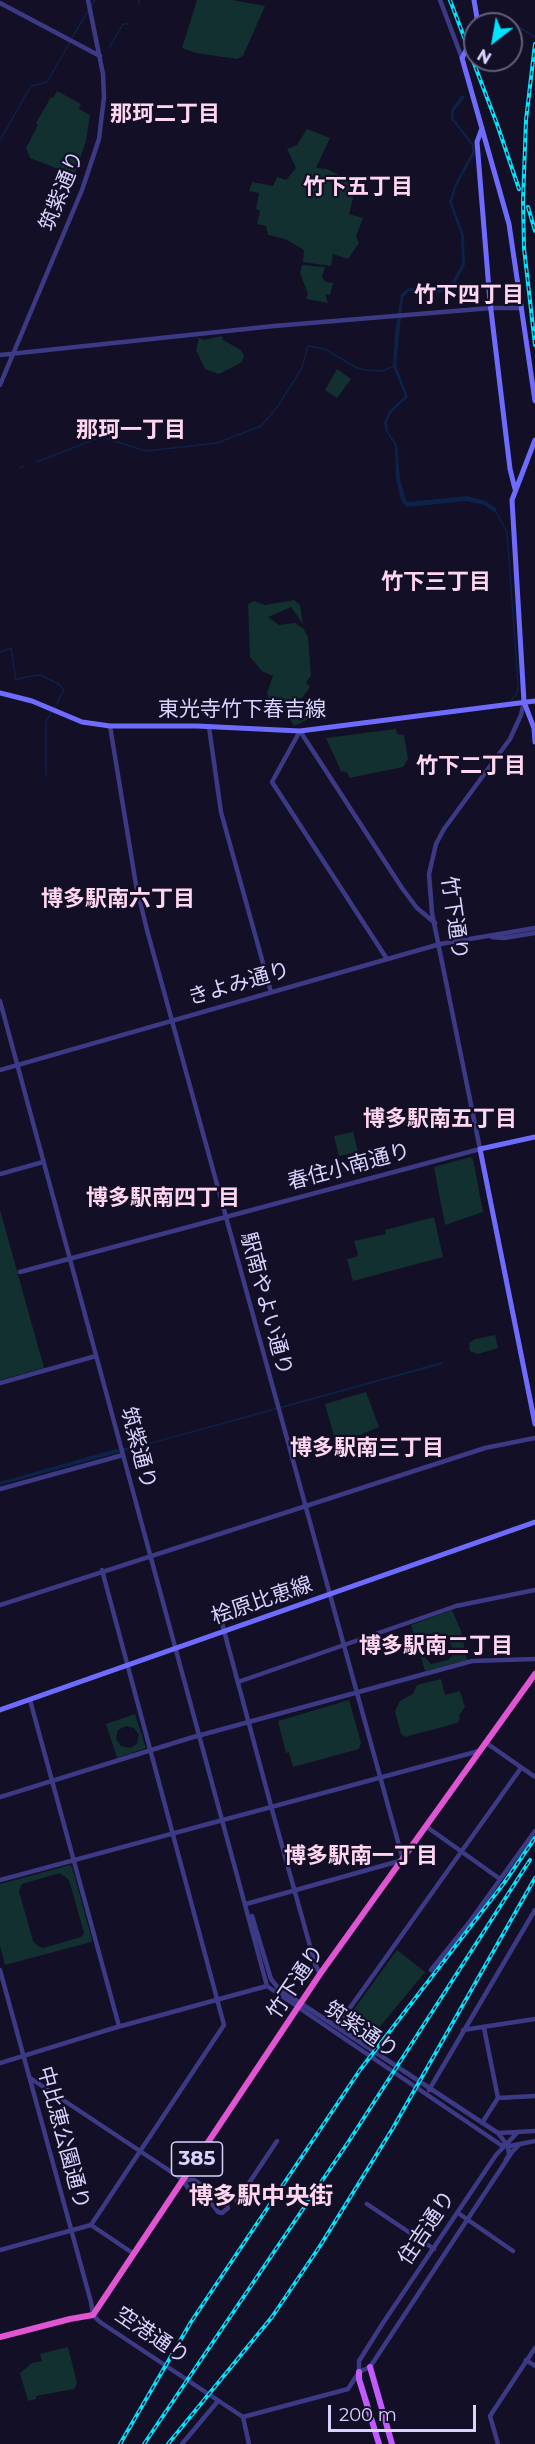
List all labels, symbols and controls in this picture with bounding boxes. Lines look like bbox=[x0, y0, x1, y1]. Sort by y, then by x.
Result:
north arrow bbox=[463, 12, 523, 72]
text: N bbox=[474, 45, 495, 68]
district label: 那珂二丁目 bbox=[110, 102, 220, 128]
street label: 筑紫通り bbox=[35, 147, 89, 235]
district label: 竹下五丁目 bbox=[303, 175, 413, 201]
district label: 竹下四丁目 bbox=[414, 283, 524, 309]
district label: 那珂一丁目 bbox=[76, 418, 186, 444]
district label: 竹下三丁目 bbox=[381, 570, 491, 596]
street label: 東光寺竹下春吉線 bbox=[158, 697, 326, 723]
district label: 竹下二丁目 bbox=[416, 754, 526, 780]
street label: 竹下通り bbox=[436, 875, 472, 961]
district label: 博多駅南六丁目 bbox=[41, 887, 195, 913]
street label: きよみ通り bbox=[185, 957, 293, 1011]
district label: 博多駅南五丁目 bbox=[363, 1107, 517, 1133]
street label: 春住小南通り bbox=[285, 1139, 413, 1195]
district label: 博多駅南四丁目 bbox=[86, 1186, 240, 1212]
street label: 駅南やよい通り bbox=[235, 1230, 297, 1378]
street label: 筑紫通り bbox=[115, 1404, 161, 1492]
district label: 博多駅南三丁目 bbox=[290, 1436, 444, 1462]
street label: 桧原比恵線 bbox=[208, 1572, 316, 1630]
district label: 博多駅南二丁目 bbox=[359, 1634, 513, 1660]
district label: 博多駅南一丁目 bbox=[284, 1844, 438, 1870]
street label: 竹下通り bbox=[262, 1940, 330, 2024]
street label: 筑紫通り bbox=[319, 1996, 403, 2064]
street label: 中比恵公園通り bbox=[32, 2064, 94, 2212]
road number: 385 bbox=[172, 2142, 222, 2176]
district label: 博多駅中央街 bbox=[189, 2183, 333, 2211]
street label: 住吉通り bbox=[393, 2186, 461, 2270]
street label: 空港通り bbox=[110, 2302, 194, 2370]
scale bar bbox=[331, 2393, 480, 2431]
text: 200 m bbox=[339, 2404, 397, 2426]

